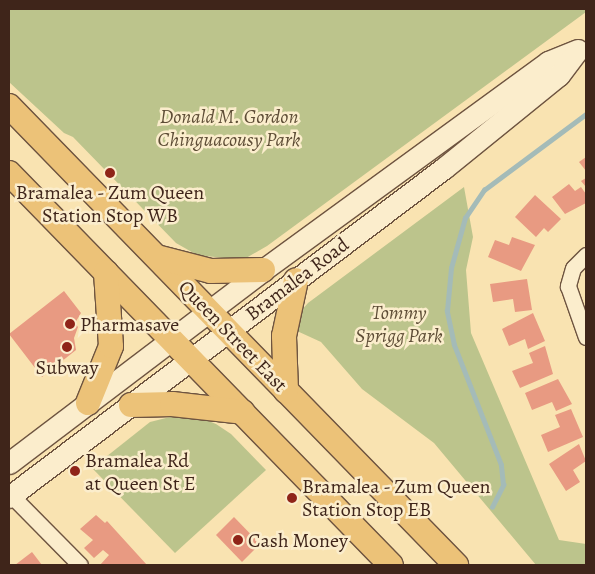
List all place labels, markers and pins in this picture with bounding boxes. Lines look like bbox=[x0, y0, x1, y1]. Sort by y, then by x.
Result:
marker: Bramalea - Zum Queen Station Stop WB bbox=[104, 167, 116, 179]
place label: Bramalea - Zum Queen Station Stop WB bbox=[15, 181, 205, 228]
place label: Pharmasave bbox=[80, 312, 179, 336]
marker: Pharmasave bbox=[64, 318, 76, 330]
marker: Subway bbox=[61, 341, 73, 353]
place label: Subway bbox=[36, 355, 98, 379]
place label: Bramalea Rd at Queen St E bbox=[85, 448, 195, 495]
marker: Bramalea Rd at Queen St E bbox=[69, 465, 81, 477]
place label: Bramalea - Zum Queen Station Stop EB bbox=[302, 474, 491, 521]
marker: Bramalea - Zum Queen Station Stop EB bbox=[286, 492, 298, 504]
place label: Cash Money bbox=[248, 528, 348, 552]
marker: Cash Money bbox=[232, 534, 244, 546]

